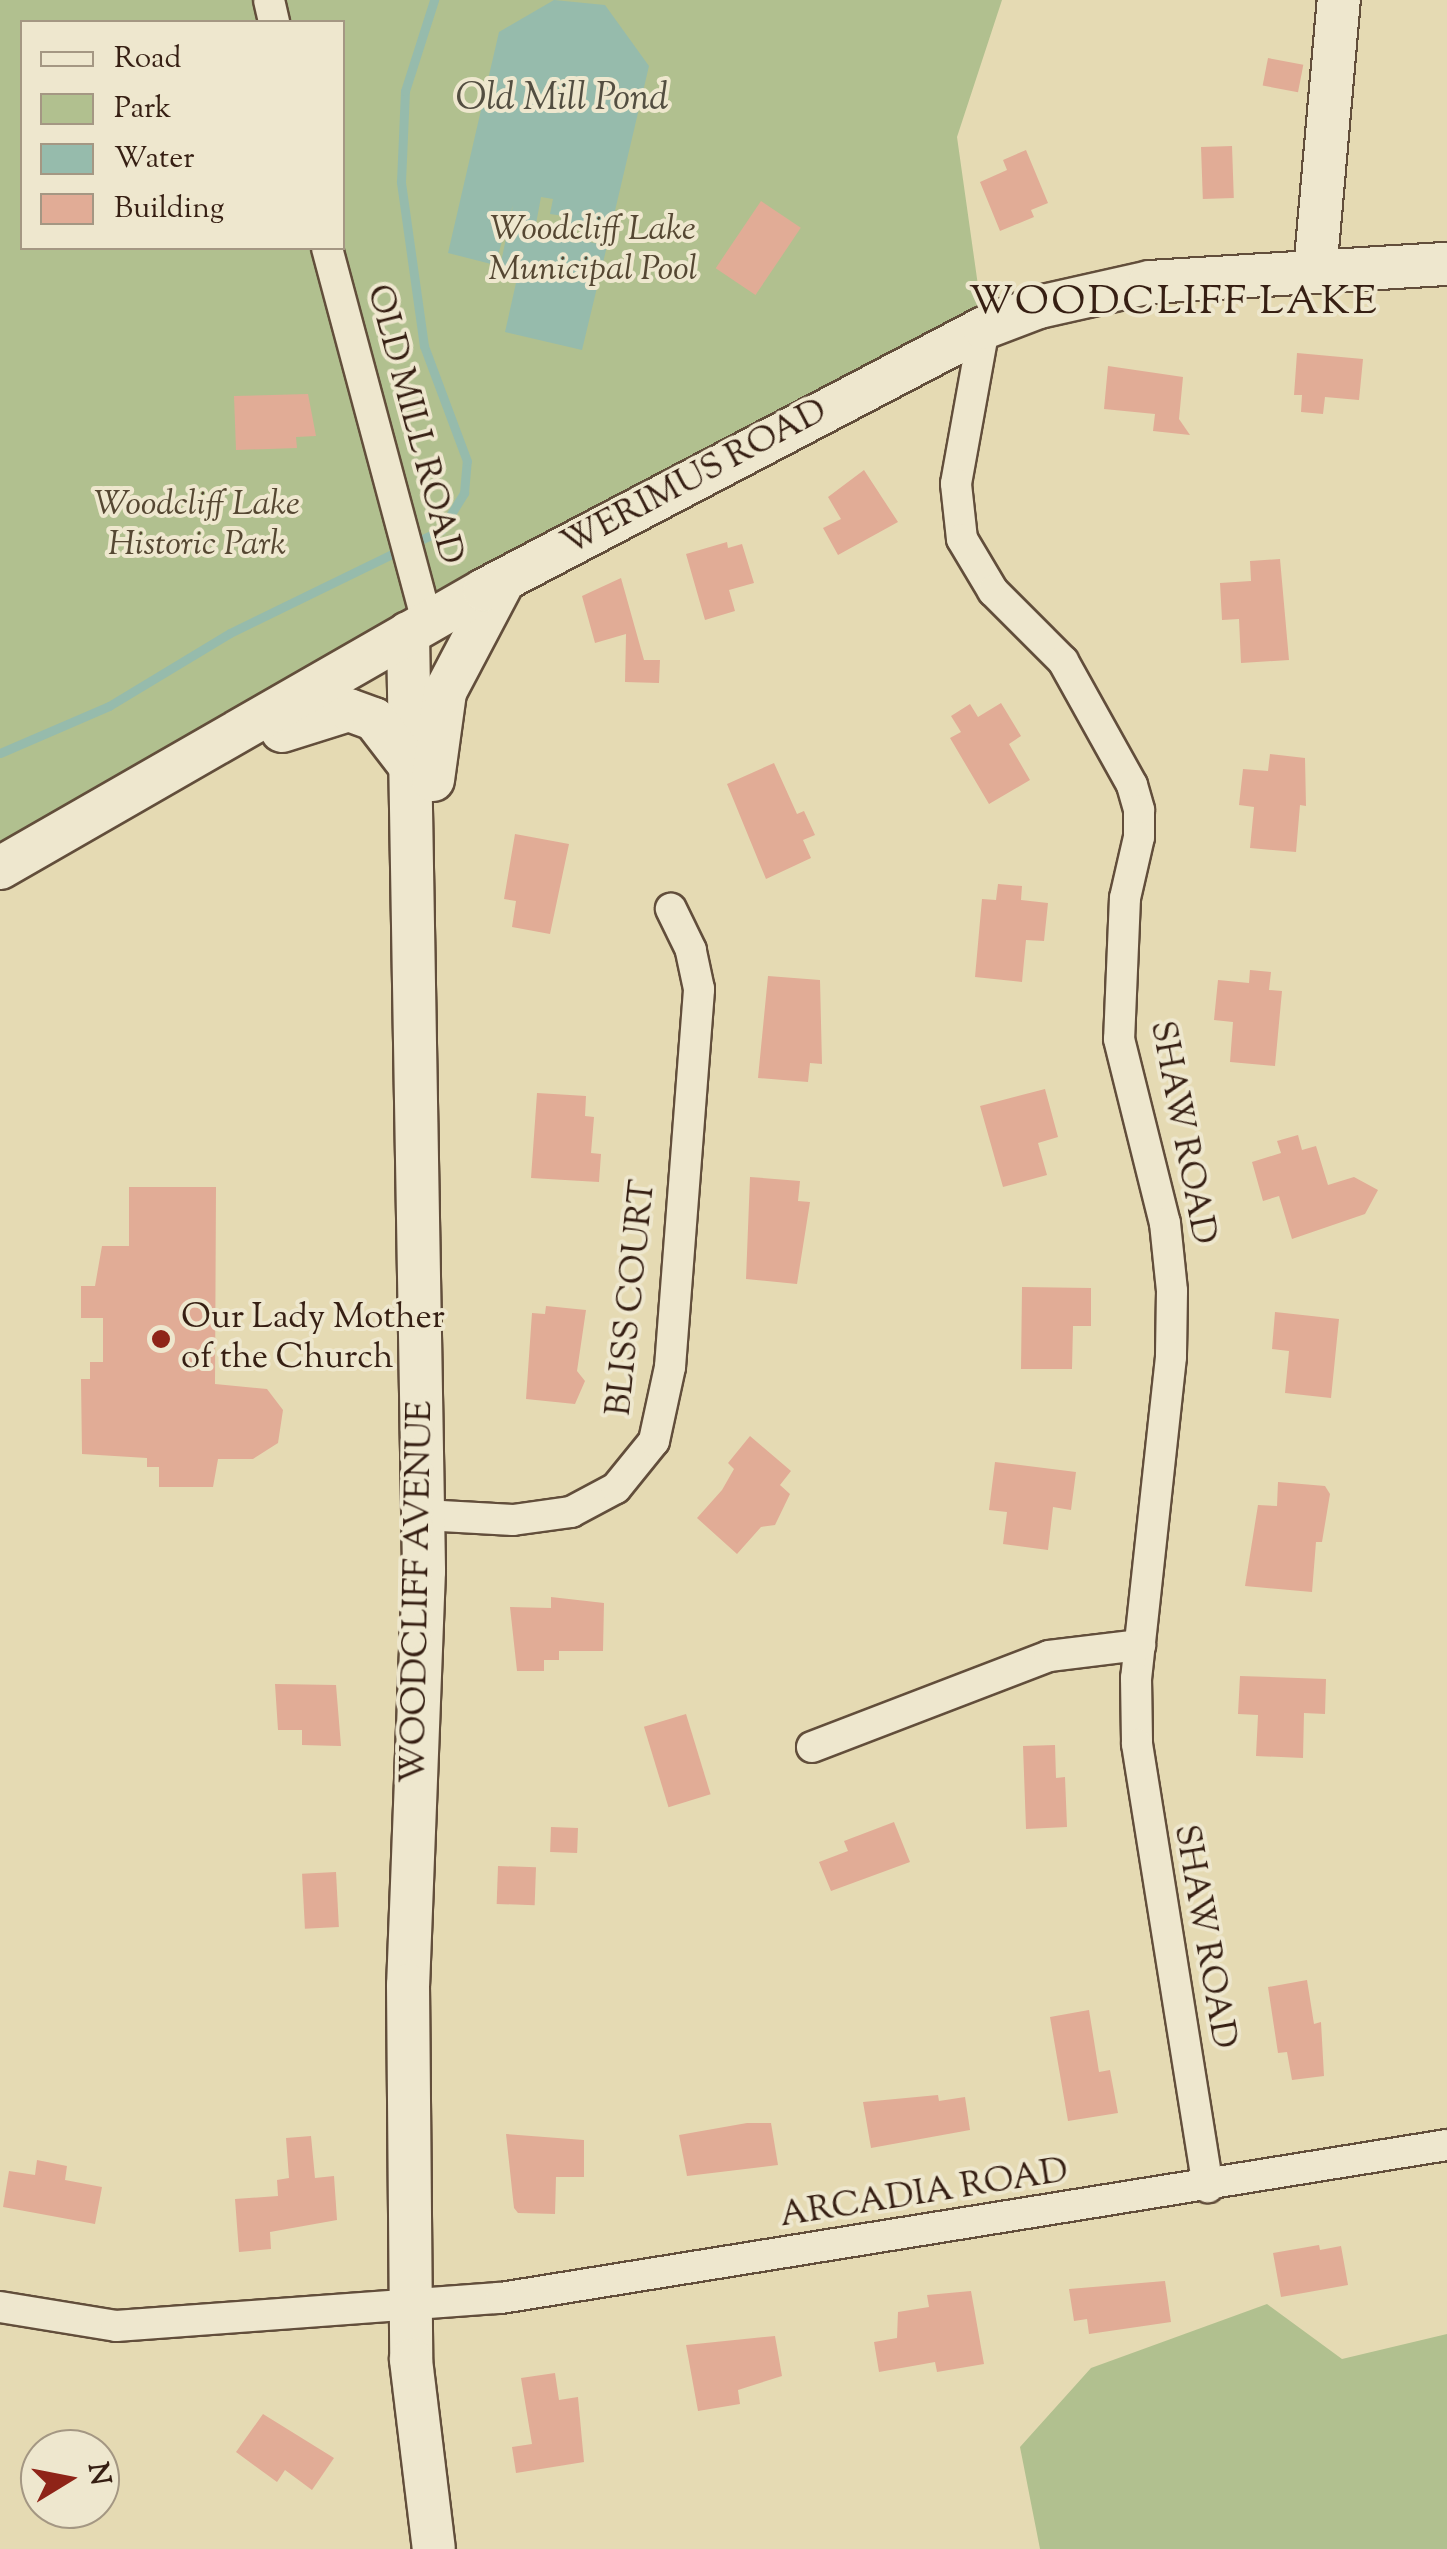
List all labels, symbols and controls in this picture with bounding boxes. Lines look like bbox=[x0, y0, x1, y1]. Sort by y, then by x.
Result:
legend bbox=[20, 20, 345, 250]
text: Road bbox=[114, 38, 181, 81]
water label: Old Mill Pond bbox=[456, 78, 668, 124]
text: Park bbox=[114, 88, 171, 131]
text: Water bbox=[114, 138, 195, 181]
text: Building bbox=[114, 188, 224, 231]
park label: Woodcliff Lake Municipal Pool bbox=[488, 210, 698, 292]
district label: WOODCLIFF LAKE bbox=[969, 280, 1379, 328]
street label: OLD MILL ROAD bbox=[355, 281, 471, 569]
street label: WERIMUS ROAD bbox=[555, 391, 835, 567]
park label: Woodcliff Lake Historic Park bbox=[94, 485, 300, 567]
street label: SHAW ROAD bbox=[1139, 1018, 1223, 1248]
street label: BLISS COURT bbox=[600, 1178, 666, 1418]
place label: Our Lady Mother of the Church bbox=[181, 1298, 445, 1380]
marker: Our Lady Mother of the Church bbox=[150, 1328, 172, 1350]
street label: WOODCLIFF AVENUE bbox=[395, 1400, 443, 1784]
street label: SHAW ROAD bbox=[1163, 1822, 1243, 2052]
street label: ARCADIA ROAD bbox=[777, 2151, 1071, 2239]
north arrow bbox=[20, 2429, 120, 2529]
text: N bbox=[76, 2460, 119, 2489]

